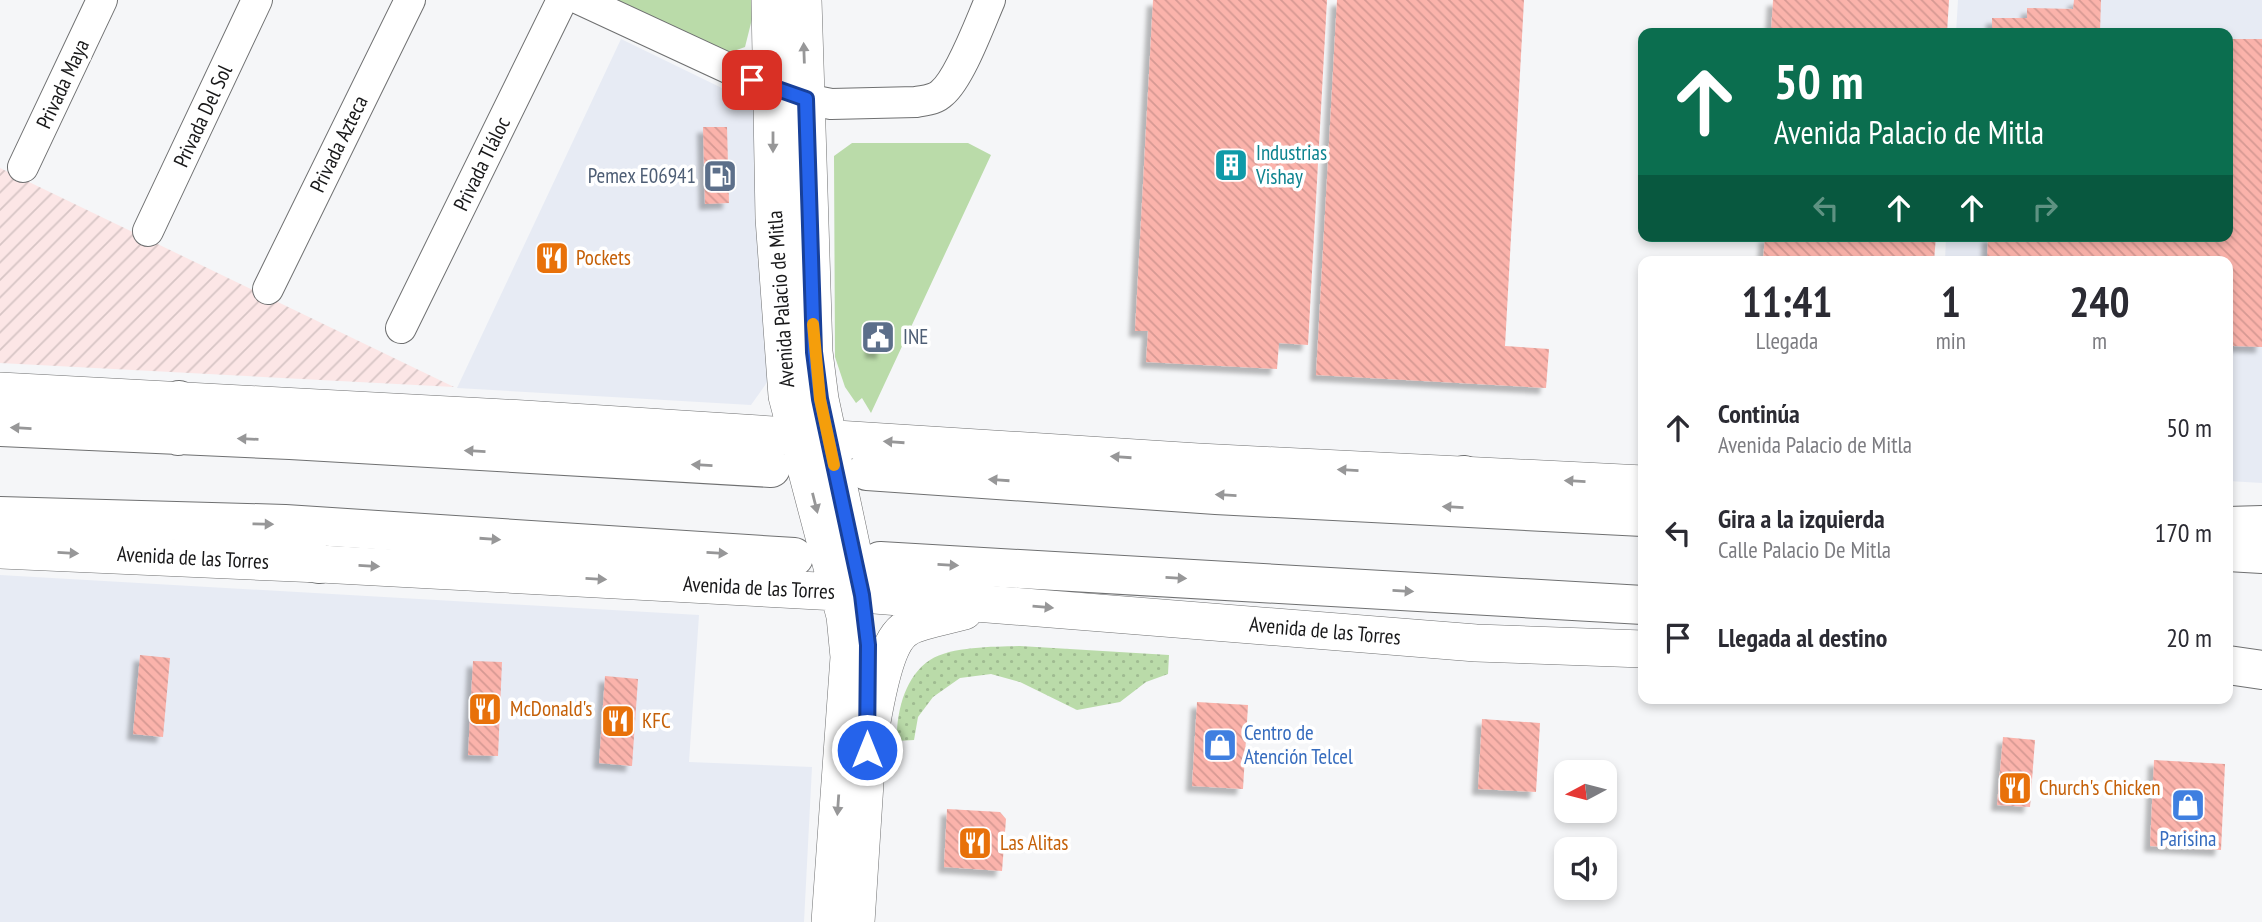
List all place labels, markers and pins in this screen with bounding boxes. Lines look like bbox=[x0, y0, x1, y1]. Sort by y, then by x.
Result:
pin bbox=[722, 50, 782, 110]
place label: Industrias Vishay bbox=[1255, 139, 1327, 190]
building icon: Industrias Vishay bbox=[1212, 146, 1250, 184]
fuel station icon: Pemex E06941 bbox=[701, 157, 739, 195]
place label: Pemex E06941 bbox=[588, 162, 696, 189]
restaurant icon: Pockets bbox=[533, 239, 571, 277]
place label: Pockets bbox=[576, 244, 631, 271]
public building icon: INE bbox=[859, 318, 897, 356]
place label: INE bbox=[903, 323, 928, 350]
restaurant icon: McDonald's bbox=[466, 690, 504, 728]
place label: McDonald's bbox=[510, 695, 592, 722]
restaurant icon: KFC bbox=[599, 702, 637, 740]
place label: KFC bbox=[642, 707, 671, 734]
place label: Centro de Atención Telcel bbox=[1244, 719, 1353, 770]
shop icon: Centro de Atención Telcel bbox=[1201, 726, 1239, 764]
restaurant icon: Church's Chicken bbox=[1996, 769, 2034, 807]
place label: Church's Chicken bbox=[2039, 774, 2160, 801]
shop icon: Parisina bbox=[2169, 786, 2207, 824]
restaurant icon: Las Alitas bbox=[956, 824, 994, 862]
place label: Parisina bbox=[2160, 825, 2216, 852]
place label: Las Alitas bbox=[1000, 829, 1068, 856]

